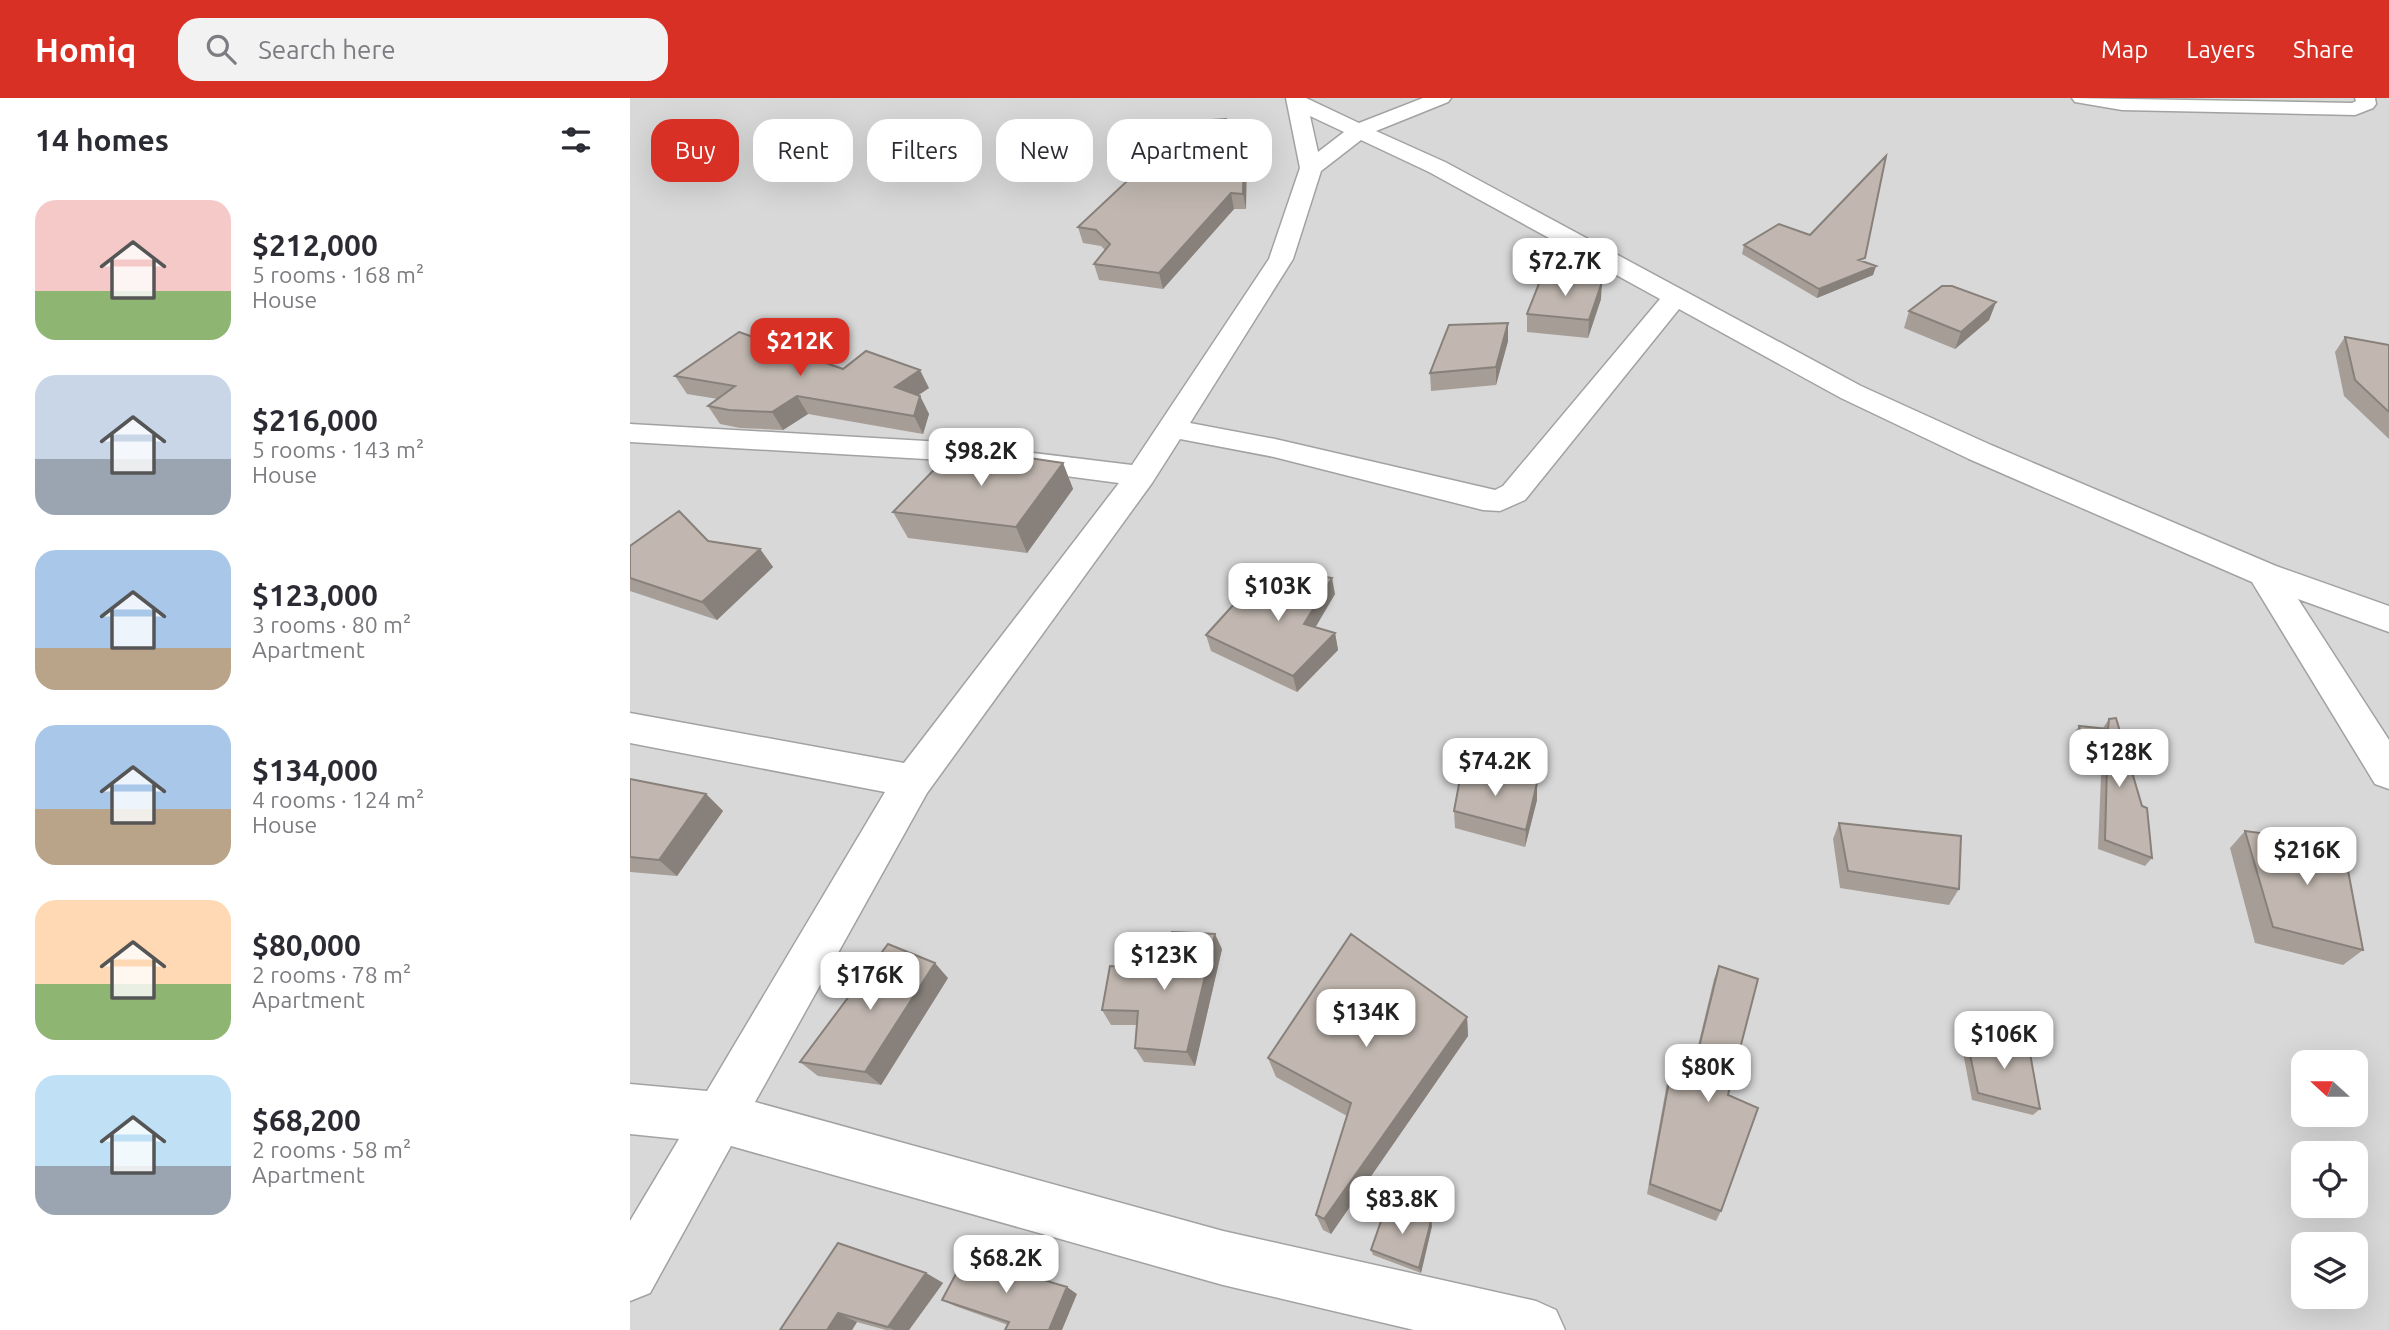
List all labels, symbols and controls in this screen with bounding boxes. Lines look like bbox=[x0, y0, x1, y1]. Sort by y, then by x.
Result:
search box bbox=[178, 18, 668, 81]
icon: search bbox=[202, 30, 240, 68]
text: Homiq bbox=[35, 31, 136, 68]
text: Search here bbox=[258, 35, 396, 64]
text: Map bbox=[2101, 36, 2148, 63]
text: Layers bbox=[2186, 36, 2255, 63]
text: Share bbox=[2293, 36, 2354, 63]
chip: Buy bbox=[651, 119, 739, 182]
chip: Rent bbox=[753, 119, 853, 182]
chip: Filters bbox=[867, 119, 982, 182]
chip: New bbox=[996, 119, 1093, 182]
chip: Apartment bbox=[1107, 119, 1272, 182]
icon: filters bbox=[557, 121, 595, 159]
text: 14 homes bbox=[35, 123, 169, 157]
icon: home bbox=[91, 228, 175, 312]
text: $212,000 bbox=[252, 228, 378, 262]
pin: $72.7K bbox=[1508, 238, 1622, 298]
text: $72.7K bbox=[1529, 248, 1601, 273]
text: 5 rooms · 168 m² bbox=[252, 262, 424, 287]
text: House bbox=[252, 287, 317, 312]
pin: $212K bbox=[751, 318, 849, 378]
text: $212K bbox=[766, 328, 834, 353]
icon: home bbox=[91, 403, 175, 487]
text: $216,000 bbox=[252, 403, 378, 437]
pin: $98.2K bbox=[924, 428, 1038, 488]
text: 5 rooms · 143 m² bbox=[252, 437, 424, 462]
text: $98.2K bbox=[945, 438, 1017, 463]
text: House bbox=[252, 462, 317, 487]
pin: $103K bbox=[1229, 564, 1327, 623]
text: $103K bbox=[1244, 573, 1312, 598]
icon: home bbox=[91, 578, 175, 662]
text: $123,000 bbox=[252, 578, 378, 612]
text: 3 rooms · 80 m² bbox=[252, 612, 411, 637]
text: Apartment bbox=[252, 637, 365, 662]
pin: $128K bbox=[2070, 730, 2168, 789]
pin: $74.2K bbox=[1438, 738, 1552, 798]
text: $128K bbox=[2085, 739, 2153, 764]
text: $74.2K bbox=[1459, 748, 1531, 773]
icon: home bbox=[91, 753, 175, 837]
text: $134,000 bbox=[252, 753, 378, 787]
text: 4 rooms · 124 m² bbox=[252, 787, 424, 812]
text: House bbox=[252, 812, 317, 837]
pin: $216K bbox=[2258, 828, 2356, 887]
text: $216K bbox=[2273, 837, 2341, 862]
icon: home bbox=[91, 928, 175, 1012]
text: $80,000 bbox=[252, 928, 361, 962]
pin: $123K bbox=[1115, 932, 1213, 992]
text: $123K bbox=[1130, 942, 1198, 967]
pin: $176K bbox=[821, 953, 919, 1012]
text: 2 rooms · 78 m² bbox=[252, 962, 411, 987]
text: $176K bbox=[836, 962, 904, 987]
text: Apartment bbox=[252, 987, 365, 1012]
pin: $134K bbox=[1317, 990, 1415, 1049]
text: $134K bbox=[1332, 999, 1400, 1024]
pin: $106K bbox=[1955, 1012, 2053, 1071]
text: $106K bbox=[1970, 1021, 2038, 1046]
pin: $80K bbox=[1667, 1044, 1749, 1104]
north arrow bbox=[2291, 1050, 2368, 1127]
map controls bbox=[2291, 1050, 2368, 1309]
text: $80K bbox=[1681, 1054, 1735, 1079]
icon: home bbox=[91, 1103, 175, 1187]
text: $68,200 bbox=[252, 1103, 361, 1137]
text: 2 rooms · 58 m² bbox=[252, 1137, 411, 1162]
button: locate bbox=[2291, 1141, 2368, 1218]
text: Apartment bbox=[252, 1162, 365, 1187]
pin: $83.8K bbox=[1345, 1176, 1459, 1236]
text: $83.8K bbox=[1366, 1186, 1438, 1211]
button: layers bbox=[2291, 1232, 2368, 1309]
pin: $68.2K bbox=[949, 1236, 1063, 1295]
text: $68.2K bbox=[970, 1245, 1042, 1270]

